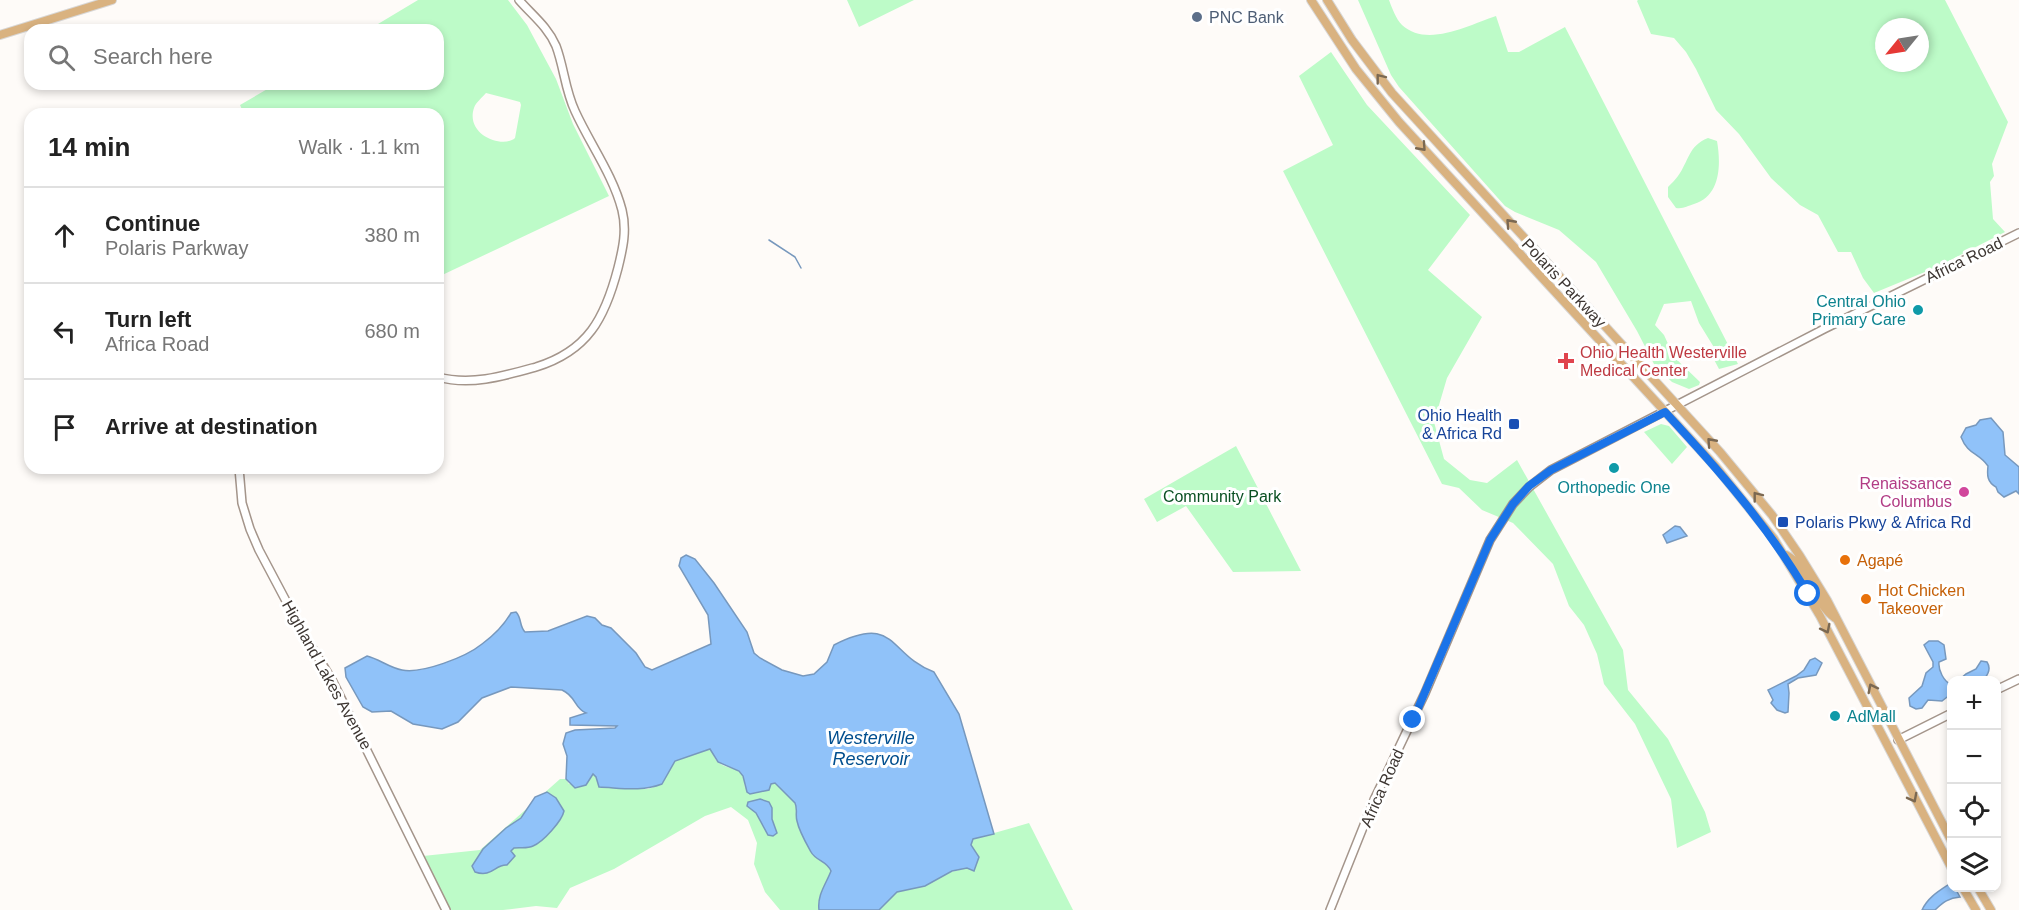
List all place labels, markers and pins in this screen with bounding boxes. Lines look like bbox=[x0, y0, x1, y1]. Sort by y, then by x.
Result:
place label: PNC Bank bbox=[1209, 9, 1285, 26]
marker: PNC Bank bbox=[1190, 10, 1204, 24]
place label: Central Ohio Primary Care bbox=[1812, 293, 1906, 328]
marker: Central Ohio Primary Care bbox=[1911, 303, 1925, 317]
place label: Ohio Health Westerville Medical Center bbox=[1580, 344, 1747, 379]
marker: Ohio Health Westerville Medical Center bbox=[1557, 352, 1575, 370]
place label: Ohio Health & Africa Rd bbox=[1418, 407, 1502, 442]
marker: Ohio Health & Africa Rd bbox=[1507, 417, 1521, 431]
marker: Orthopedic One bbox=[1607, 461, 1621, 475]
place label: Renaissance Columbus bbox=[1860, 475, 1952, 510]
place label: Orthopedic One bbox=[1558, 479, 1671, 496]
marker: Renaissance Columbus bbox=[1957, 485, 1971, 499]
place label: Polaris Pkwy & Africa Rd bbox=[1795, 514, 1971, 531]
marker: Polaris Pkwy & Africa Rd bbox=[1776, 515, 1790, 529]
place label: Agapé bbox=[1857, 552, 1903, 569]
marker: Agapé bbox=[1838, 553, 1852, 567]
place label: Hot Chicken Takeover bbox=[1878, 582, 1965, 617]
marker: Hot Chicken Takeover bbox=[1859, 592, 1873, 606]
place label: AdMall bbox=[1847, 708, 1896, 725]
marker: AdMall bbox=[1828, 709, 1842, 723]

